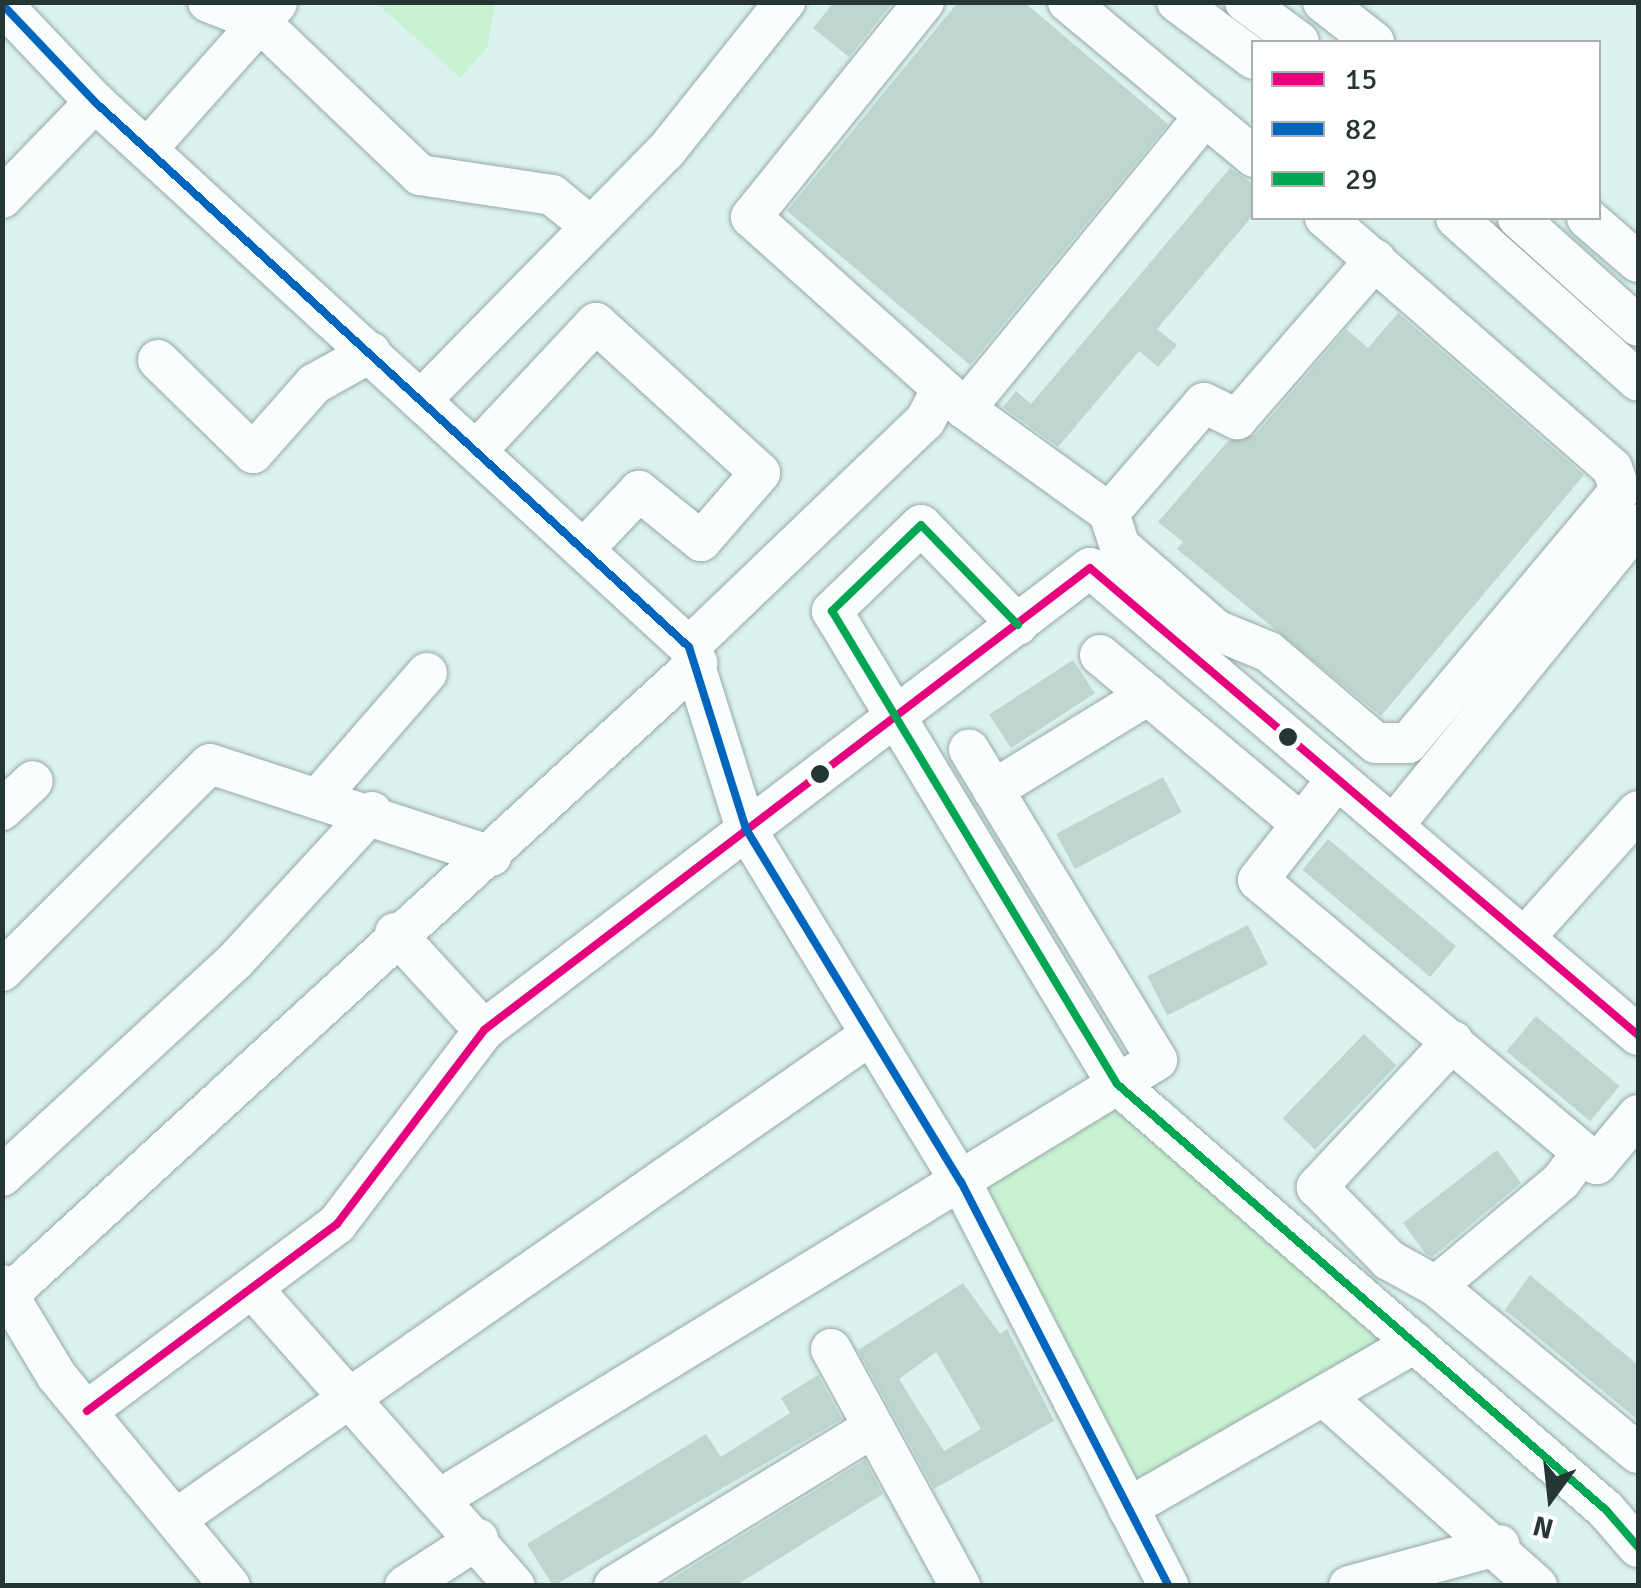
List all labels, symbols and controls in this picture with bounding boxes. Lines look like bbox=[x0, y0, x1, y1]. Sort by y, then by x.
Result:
legend bbox=[1251, 40, 1601, 220]
text: 15 bbox=[1345, 61, 1377, 98]
text: 82 bbox=[1345, 111, 1377, 148]
text: 29 bbox=[1345, 161, 1377, 198]
unlabelled marker bbox=[1278, 727, 1298, 747]
unlabelled marker bbox=[810, 764, 830, 784]
north arrow bbox=[1501, 1448, 1601, 1548]
text: N bbox=[1529, 1508, 1557, 1546]

